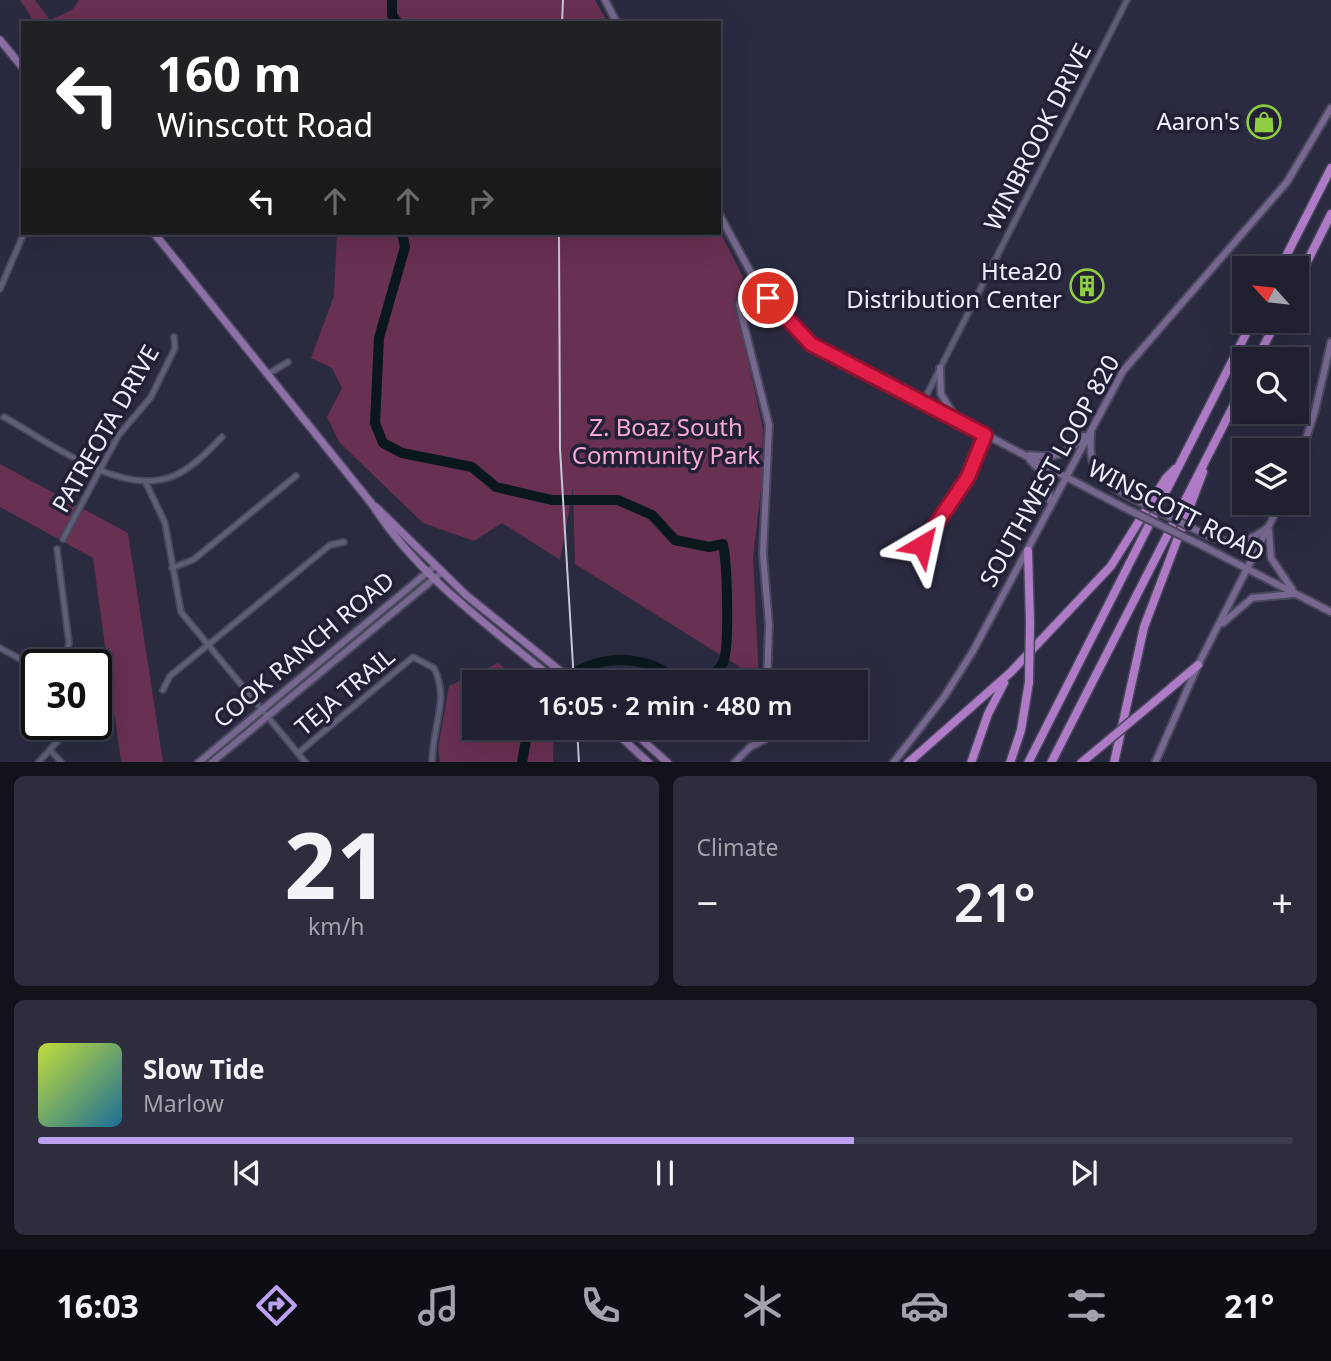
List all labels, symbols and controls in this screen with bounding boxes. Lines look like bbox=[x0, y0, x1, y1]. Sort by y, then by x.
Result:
street label: WINBROOK DRIVE bbox=[975, 37, 1098, 236]
text: 160 m bbox=[157, 40, 302, 106]
icon: left bbox=[42, 49, 133, 140]
text: Winscott Road bbox=[157, 103, 373, 146]
shop icon: Aaron's bbox=[1245, 103, 1283, 141]
place label: Aaron's bbox=[1156, 104, 1240, 137]
icon: left bbox=[243, 182, 281, 220]
icon: ahead bbox=[316, 182, 354, 220]
icon: ahead bbox=[389, 182, 427, 220]
icon: right bbox=[462, 182, 500, 220]
place label: Htea20 Distribution Center bbox=[846, 254, 1062, 315]
north arrow bbox=[1232, 256, 1309, 332]
map controls bbox=[1232, 256, 1309, 515]
building icon: Htea20 Distribution Center bbox=[1068, 267, 1106, 305]
pin bbox=[738, 268, 798, 328]
icon: arrive bbox=[749, 279, 787, 317]
street label: PATREOTA DRIVE bbox=[43, 339, 166, 518]
button: search bbox=[1232, 347, 1309, 424]
street label: SOUTHWEST LOOP 820 bbox=[971, 348, 1126, 592]
park label: Z. Boaz South Community Park bbox=[572, 410, 760, 471]
button: layers bbox=[1232, 438, 1309, 515]
street label: WINSCOTT ROAD bbox=[1083, 451, 1271, 568]
position arrow bbox=[885, 508, 959, 582]
street label: COOK RANCH ROAD bbox=[205, 563, 401, 734]
street label: TEJA TRAIL bbox=[287, 639, 401, 742]
speed limit sign: 30 bbox=[21, 649, 112, 740]
text: 16:05 · 2 min · 480 m bbox=[538, 687, 792, 723]
text: 21 bbox=[284, 802, 388, 926]
text: Climate bbox=[697, 831, 779, 863]
text: 21° bbox=[954, 866, 1036, 937]
text: − bbox=[697, 876, 718, 928]
text: + bbox=[1271, 876, 1293, 928]
text: km/h bbox=[308, 910, 365, 942]
text: Slow Tide bbox=[143, 1051, 265, 1087]
text: Marlow bbox=[143, 1087, 224, 1119]
icon: previous bbox=[228, 1154, 266, 1192]
icon: pause bbox=[646, 1154, 684, 1192]
icon: next bbox=[1065, 1154, 1103, 1192]
icon: directions bbox=[252, 1281, 301, 1330]
icon: music bbox=[414, 1281, 463, 1330]
icon: phone bbox=[576, 1281, 625, 1330]
icon: climate bbox=[738, 1281, 787, 1330]
icon: car bbox=[900, 1281, 949, 1330]
icon: filters bbox=[1062, 1281, 1111, 1330]
text: 16:03 bbox=[57, 1284, 139, 1327]
text: 21° bbox=[1224, 1284, 1274, 1327]

